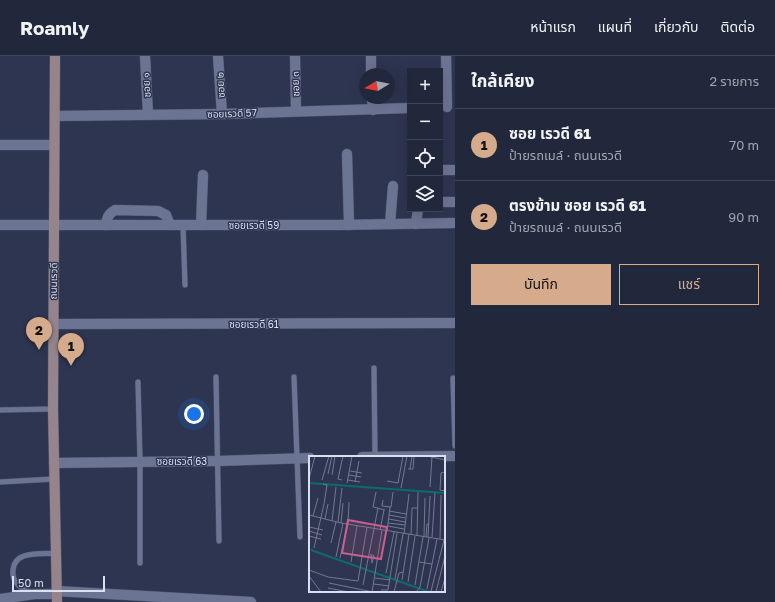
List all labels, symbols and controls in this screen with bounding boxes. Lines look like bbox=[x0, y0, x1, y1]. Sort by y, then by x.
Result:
text: Roamly bbox=[20, 16, 89, 39]
text: หน้าแรก bbox=[530, 18, 576, 35]
text: แผนที่ bbox=[598, 18, 632, 35]
text: เกี่ยวกับ bbox=[654, 18, 699, 35]
text: ติดต่อ bbox=[721, 18, 755, 35]
north arrow bbox=[359, 68, 395, 104]
map controls bbox=[407, 68, 443, 212]
button: + bbox=[407, 68, 443, 104]
text: ใกล้เคียง bbox=[471, 70, 534, 91]
street label: ซอย ๓ bbox=[289, 71, 301, 97]
street label: ซอย ๑ bbox=[139, 72, 153, 98]
street label: ซอย ๒ bbox=[213, 72, 227, 98]
text: 2 รายการ bbox=[709, 73, 759, 89]
button: − bbox=[407, 104, 443, 140]
street label: ซอยเรวดี 57 bbox=[207, 106, 257, 120]
text: ซอย เรวดี 61 bbox=[509, 124, 591, 142]
text: 1 bbox=[481, 137, 487, 153]
text: 70 m bbox=[729, 137, 759, 153]
button: locate bbox=[407, 140, 443, 176]
text: ป้ายรถเมล์ · ถนนเรวดี bbox=[509, 147, 622, 163]
button: layers bbox=[407, 176, 443, 212]
text: ตรงข้าม ซอย เรวดี 61 bbox=[509, 196, 646, 214]
text: 2 bbox=[480, 209, 488, 225]
text: 90 m bbox=[728, 209, 759, 225]
street label: ซอยเรวดี 59 bbox=[229, 219, 279, 231]
text: ป้ายรถเมล์ · ถนนเรวดี bbox=[509, 219, 622, 235]
street label: ถนนเรวดี bbox=[47, 262, 59, 300]
button: บันทึก bbox=[471, 264, 611, 305]
button: แชร์ bbox=[619, 264, 759, 305]
pin: 2 bbox=[26, 317, 52, 350]
street label: ซอยเรวดี 61 bbox=[229, 318, 279, 330]
pin: 1 bbox=[58, 333, 84, 366]
your location bbox=[184, 404, 204, 424]
street label: ซอยเรวดี 63 bbox=[157, 455, 207, 467]
inset map bbox=[309, 456, 445, 592]
scale bar bbox=[12, 574, 105, 593]
text: 50 m bbox=[18, 576, 44, 589]

